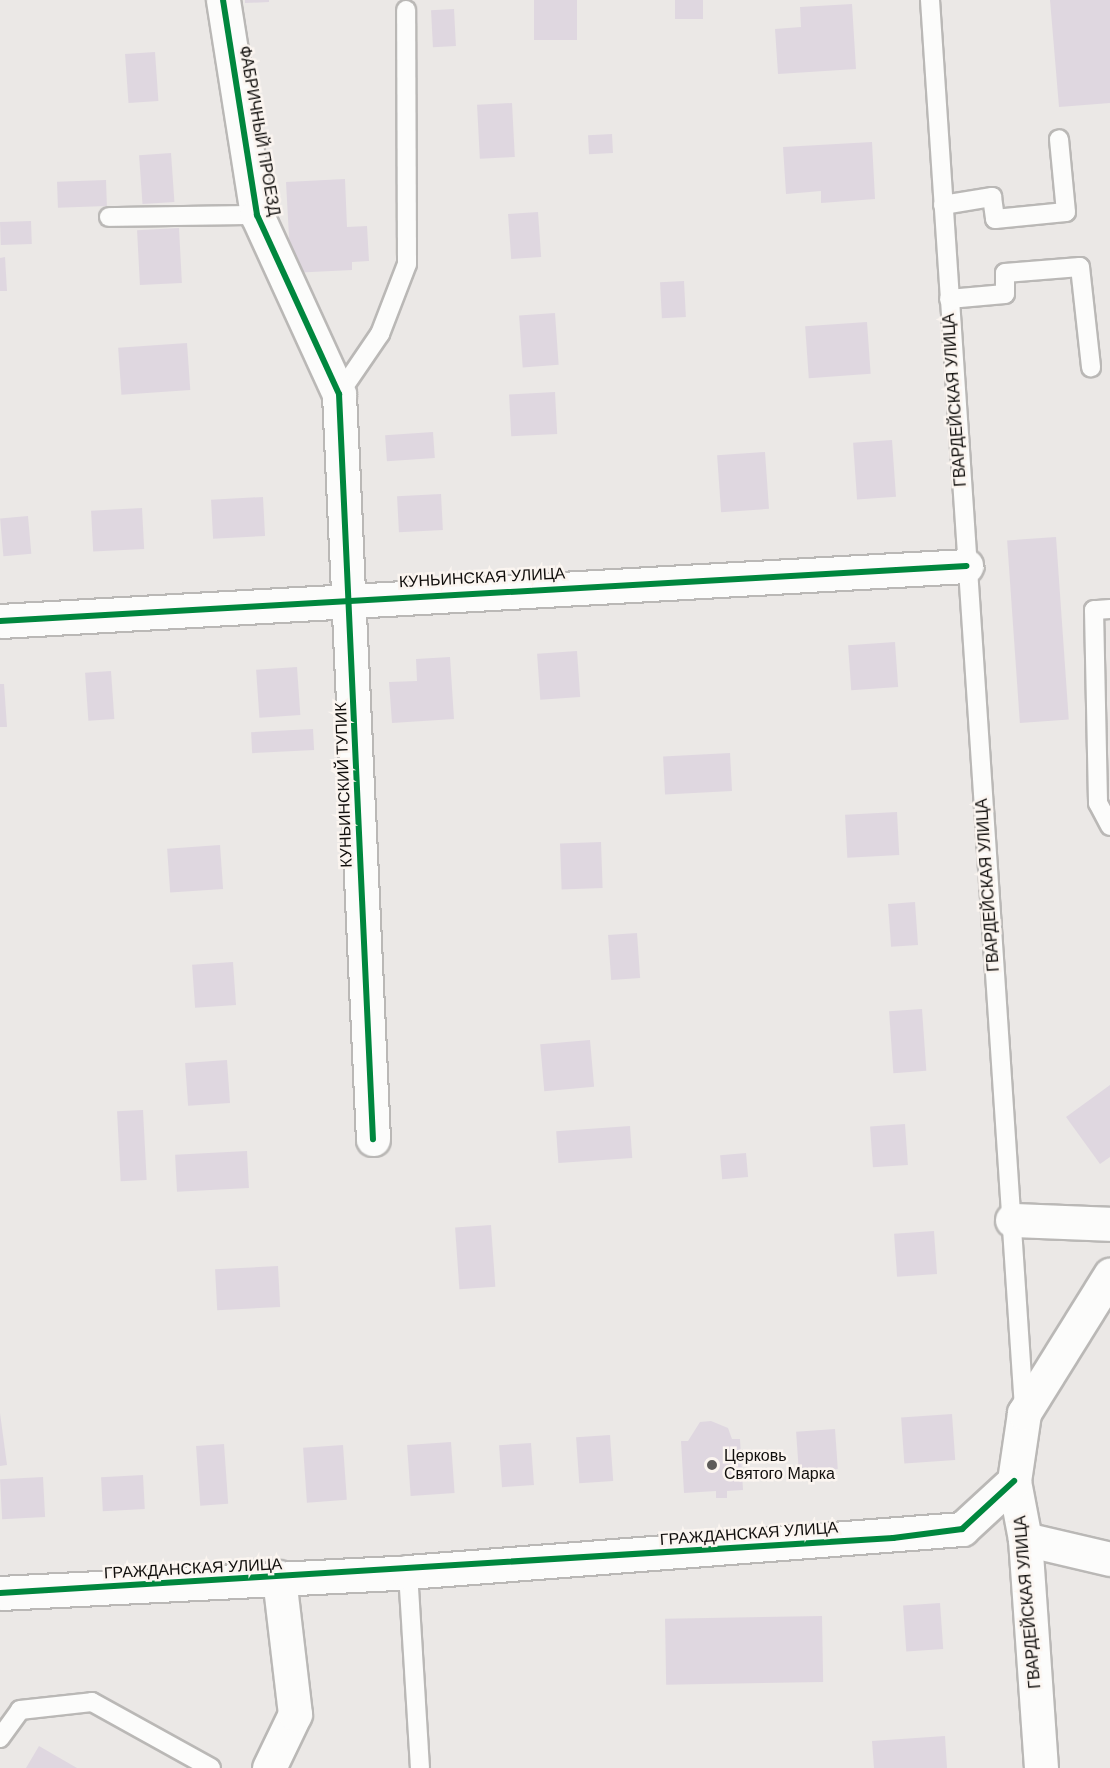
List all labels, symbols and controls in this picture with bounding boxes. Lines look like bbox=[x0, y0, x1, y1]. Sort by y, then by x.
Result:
street label: ФАБРИЧНЫЙ ПРОЕЗД bbox=[235, 44, 283, 218]
street label: ГВАРДЕЙСКАЯ УЛИЦА bbox=[939, 313, 971, 487]
street label: КУНЬИНСКАЯ УЛИЦА bbox=[398, 564, 566, 592]
street label: КУНЬИНСКИЙ ТУПИК bbox=[332, 702, 356, 868]
street label: ГВАРДЕЙСКАЯ УЛИЦА bbox=[972, 798, 1004, 972]
place label: Церковь Святого Марка bbox=[724, 1446, 835, 1484]
marker: Церковь Святого Марка bbox=[705, 1458, 719, 1472]
street label: ГВАРДЕЙСКАЯ УЛИЦА bbox=[1011, 1515, 1045, 1689]
street label: ГРАЖДАНСКАЯ УЛИЦА bbox=[659, 1518, 839, 1550]
street label: ГРАЖДАНСКАЯ УЛИЦА bbox=[103, 1555, 283, 1583]

